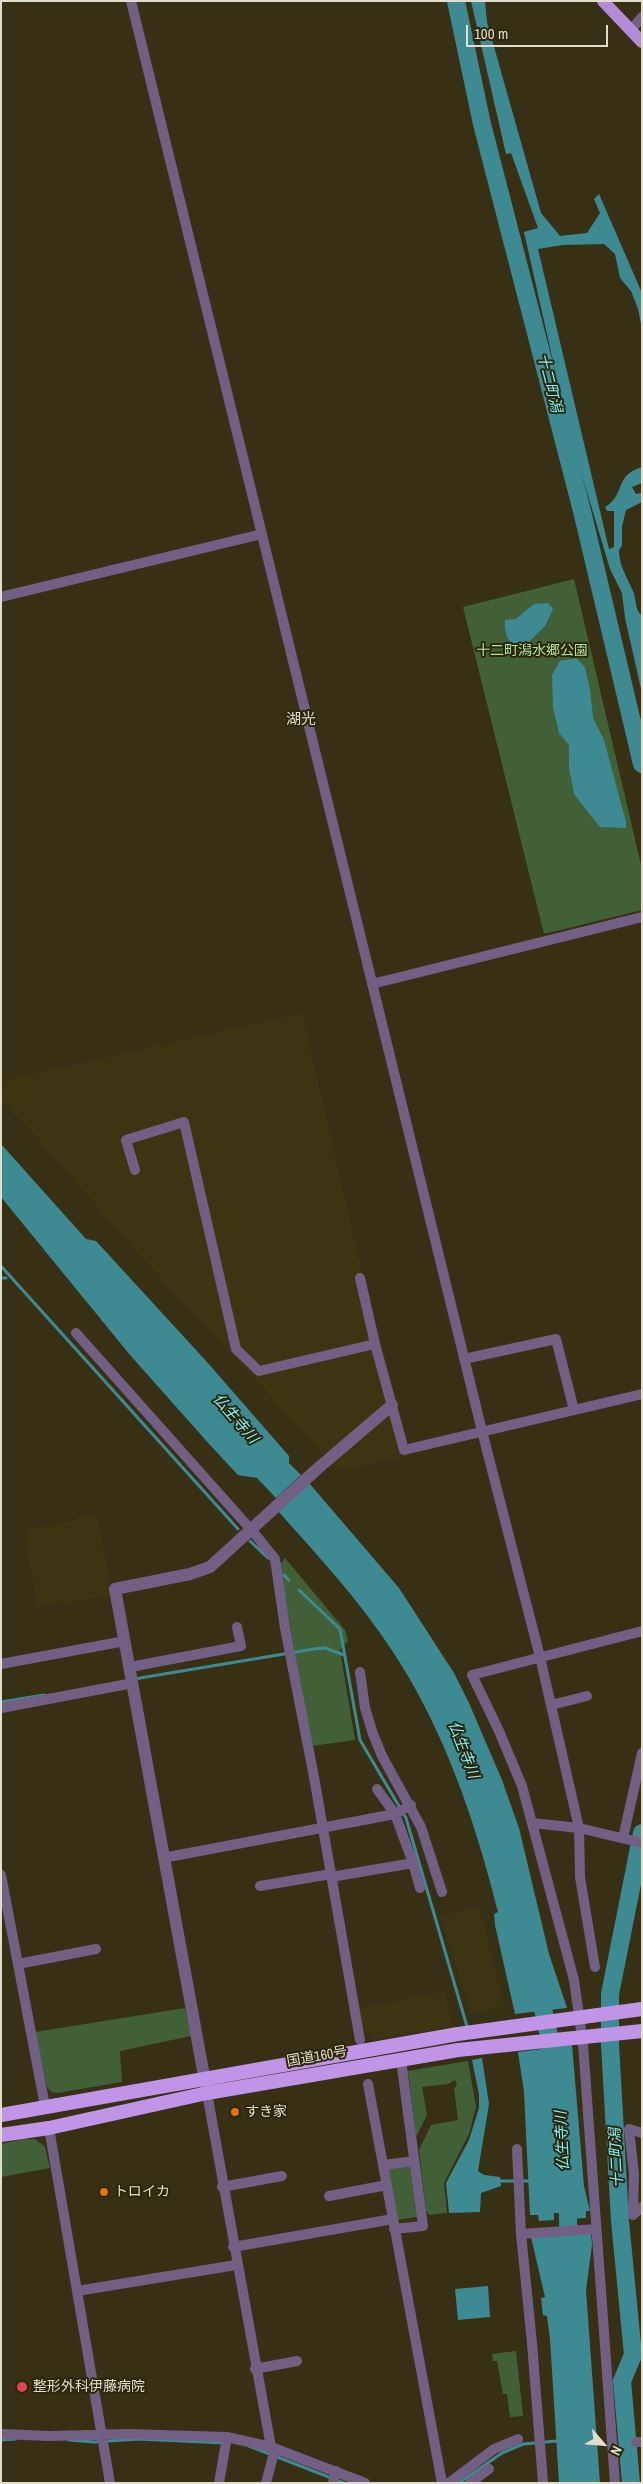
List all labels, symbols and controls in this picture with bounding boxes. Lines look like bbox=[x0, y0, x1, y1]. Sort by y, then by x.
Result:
scale bar bbox=[468, 15, 610, 47]
text: 100 m bbox=[474, 23, 508, 44]
water label: 十二町潟 bbox=[533, 352, 565, 414]
park label: 十二町潟水郷公園 bbox=[476, 643, 588, 659]
district label: 湖光 bbox=[286, 711, 316, 729]
water label: 仏生寺川 bbox=[209, 1390, 261, 1448]
water label: 仏生寺川 bbox=[444, 1719, 482, 1781]
street label: 国道160号 bbox=[285, 2043, 349, 2071]
place label: すき家 bbox=[245, 2104, 287, 2120]
marker: すき家 bbox=[229, 2106, 241, 2118]
water label: 仏生寺川 bbox=[552, 2111, 574, 2171]
water label: 十二町潟 bbox=[606, 2128, 628, 2188]
place label: トロイカ bbox=[114, 2184, 170, 2200]
marker: トロイカ bbox=[98, 2186, 110, 2198]
place label: 整形外科伊藤病院 bbox=[33, 2379, 145, 2395]
marker: 整形外科伊藤病院 bbox=[15, 2380, 29, 2394]
north arrow bbox=[578, 2419, 628, 2469]
text: N bbox=[606, 2443, 626, 2459]

